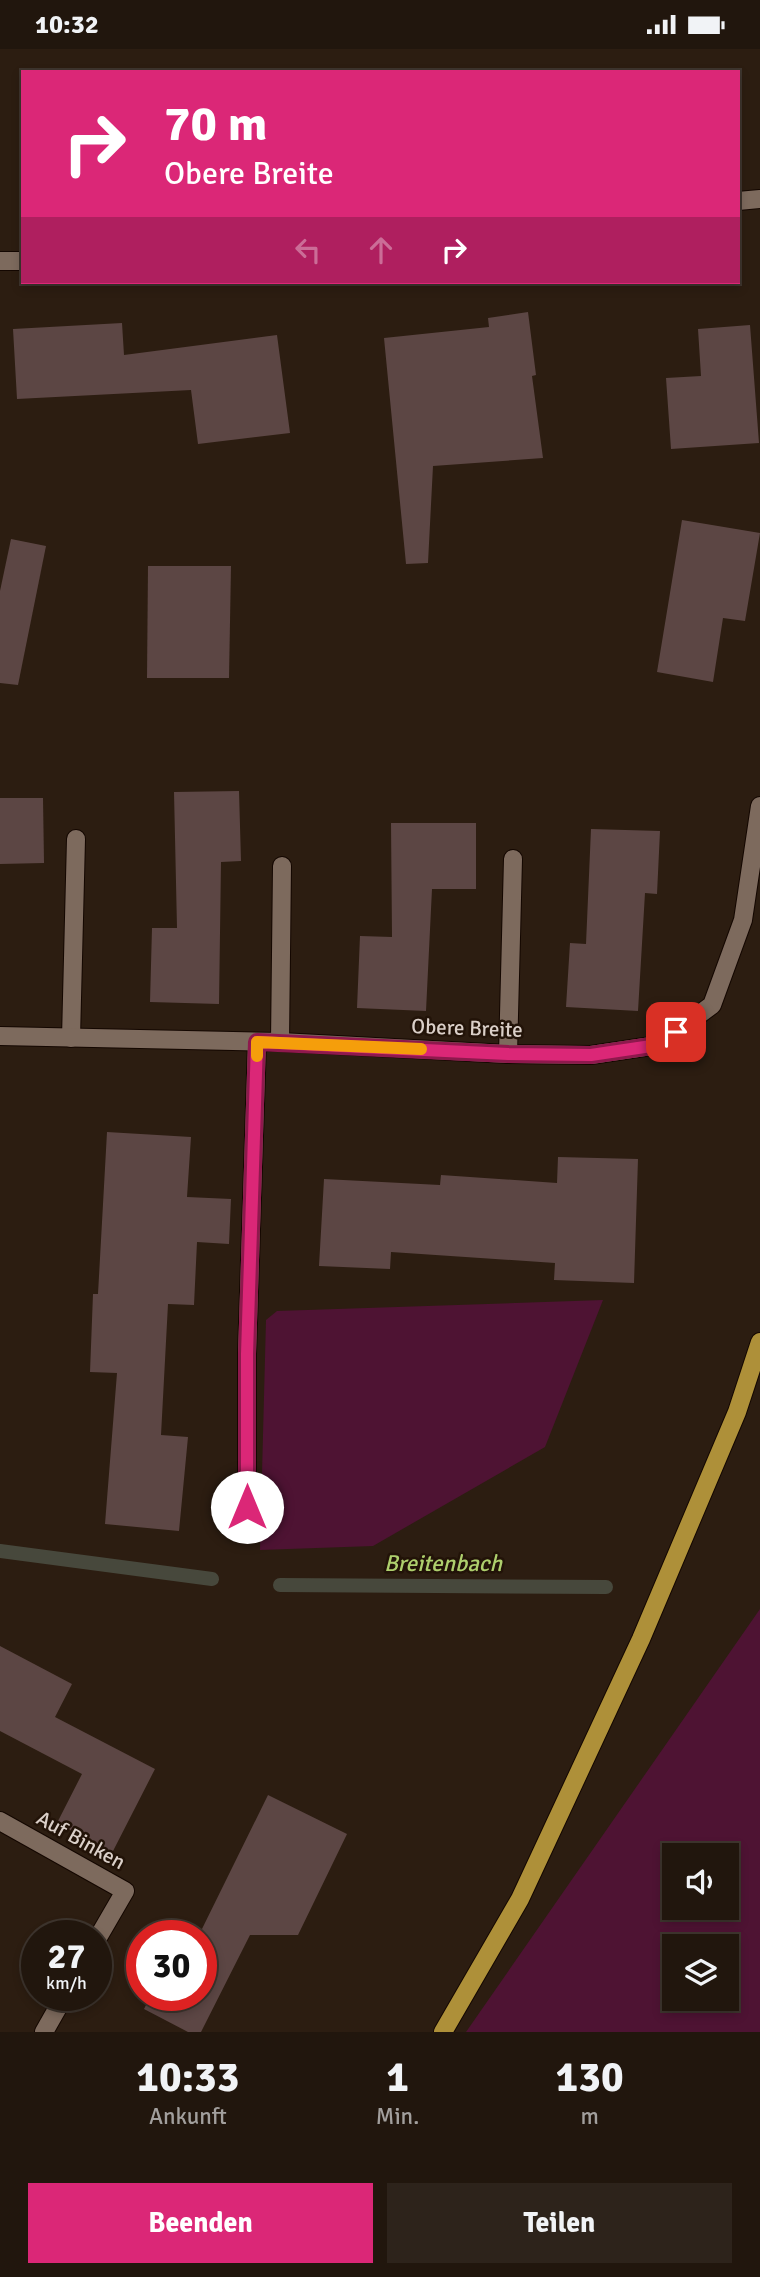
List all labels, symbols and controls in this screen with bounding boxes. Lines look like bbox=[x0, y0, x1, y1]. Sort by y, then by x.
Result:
text: 10:32 bbox=[35, 9, 99, 41]
text: 70 m bbox=[164, 94, 267, 154]
icon: right bbox=[49, 98, 140, 189]
text: Obere Breite bbox=[164, 154, 334, 193]
icon: left bbox=[289, 231, 327, 269]
icon: ahead bbox=[362, 231, 400, 269]
icon: right bbox=[435, 231, 473, 269]
pin bbox=[646, 1002, 706, 1062]
street label: Obere Breite bbox=[411, 1013, 523, 1043]
icon: arrive bbox=[657, 1013, 695, 1051]
position arrow bbox=[210, 1470, 284, 1544]
water label: Breitenbach bbox=[384, 1549, 504, 1578]
street label: Auf Binken bbox=[32, 1805, 130, 1875]
map controls bbox=[662, 1843, 739, 2011]
button: sound bbox=[662, 1843, 739, 1920]
speed limit sign: 30 bbox=[126, 1920, 217, 2011]
button: layers bbox=[662, 1934, 739, 2011]
text: 27 bbox=[48, 1935, 85, 1978]
text: km/h bbox=[46, 1972, 87, 1994]
text: 10:33 bbox=[136, 2052, 239, 2103]
text: 1 bbox=[386, 2052, 409, 2103]
text: 130 bbox=[556, 2052, 624, 2103]
text: Ankunft bbox=[149, 2102, 227, 2131]
text: Min. bbox=[376, 2102, 419, 2131]
text: m bbox=[580, 2102, 599, 2131]
button: Beenden bbox=[28, 2183, 373, 2263]
button: Teilen bbox=[387, 2183, 732, 2263]

